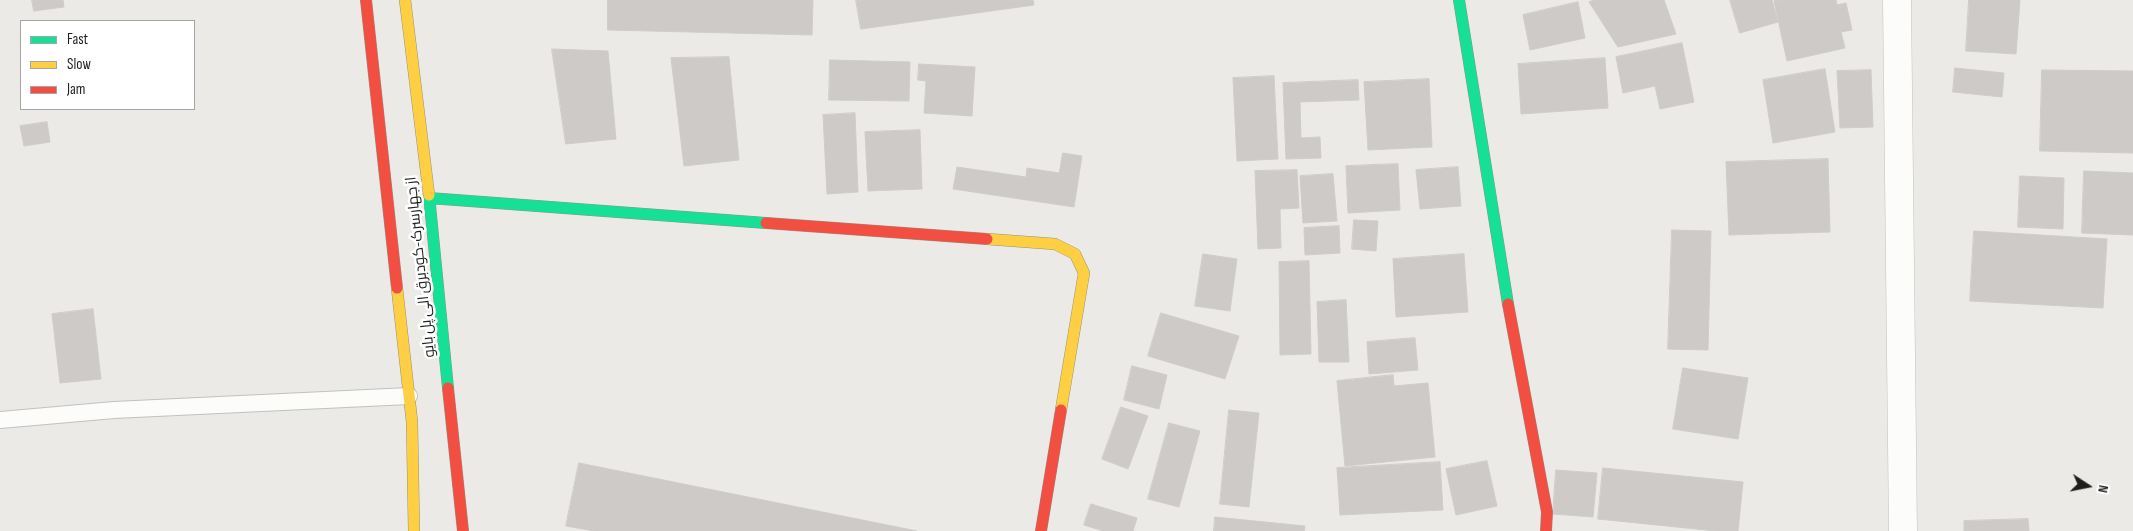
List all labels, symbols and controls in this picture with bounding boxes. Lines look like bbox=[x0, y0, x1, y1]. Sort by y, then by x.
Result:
legend bbox=[20, 20, 195, 110]
text: Fast bbox=[67, 30, 88, 49]
text: Slow bbox=[67, 55, 91, 74]
text: Jam bbox=[67, 80, 85, 99]
street label: از جهارسرک-کودبرق الی پل بایو bbox=[403, 176, 439, 358]
north arrow bbox=[2063, 461, 2113, 511]
text: N bbox=[2094, 484, 2112, 494]

